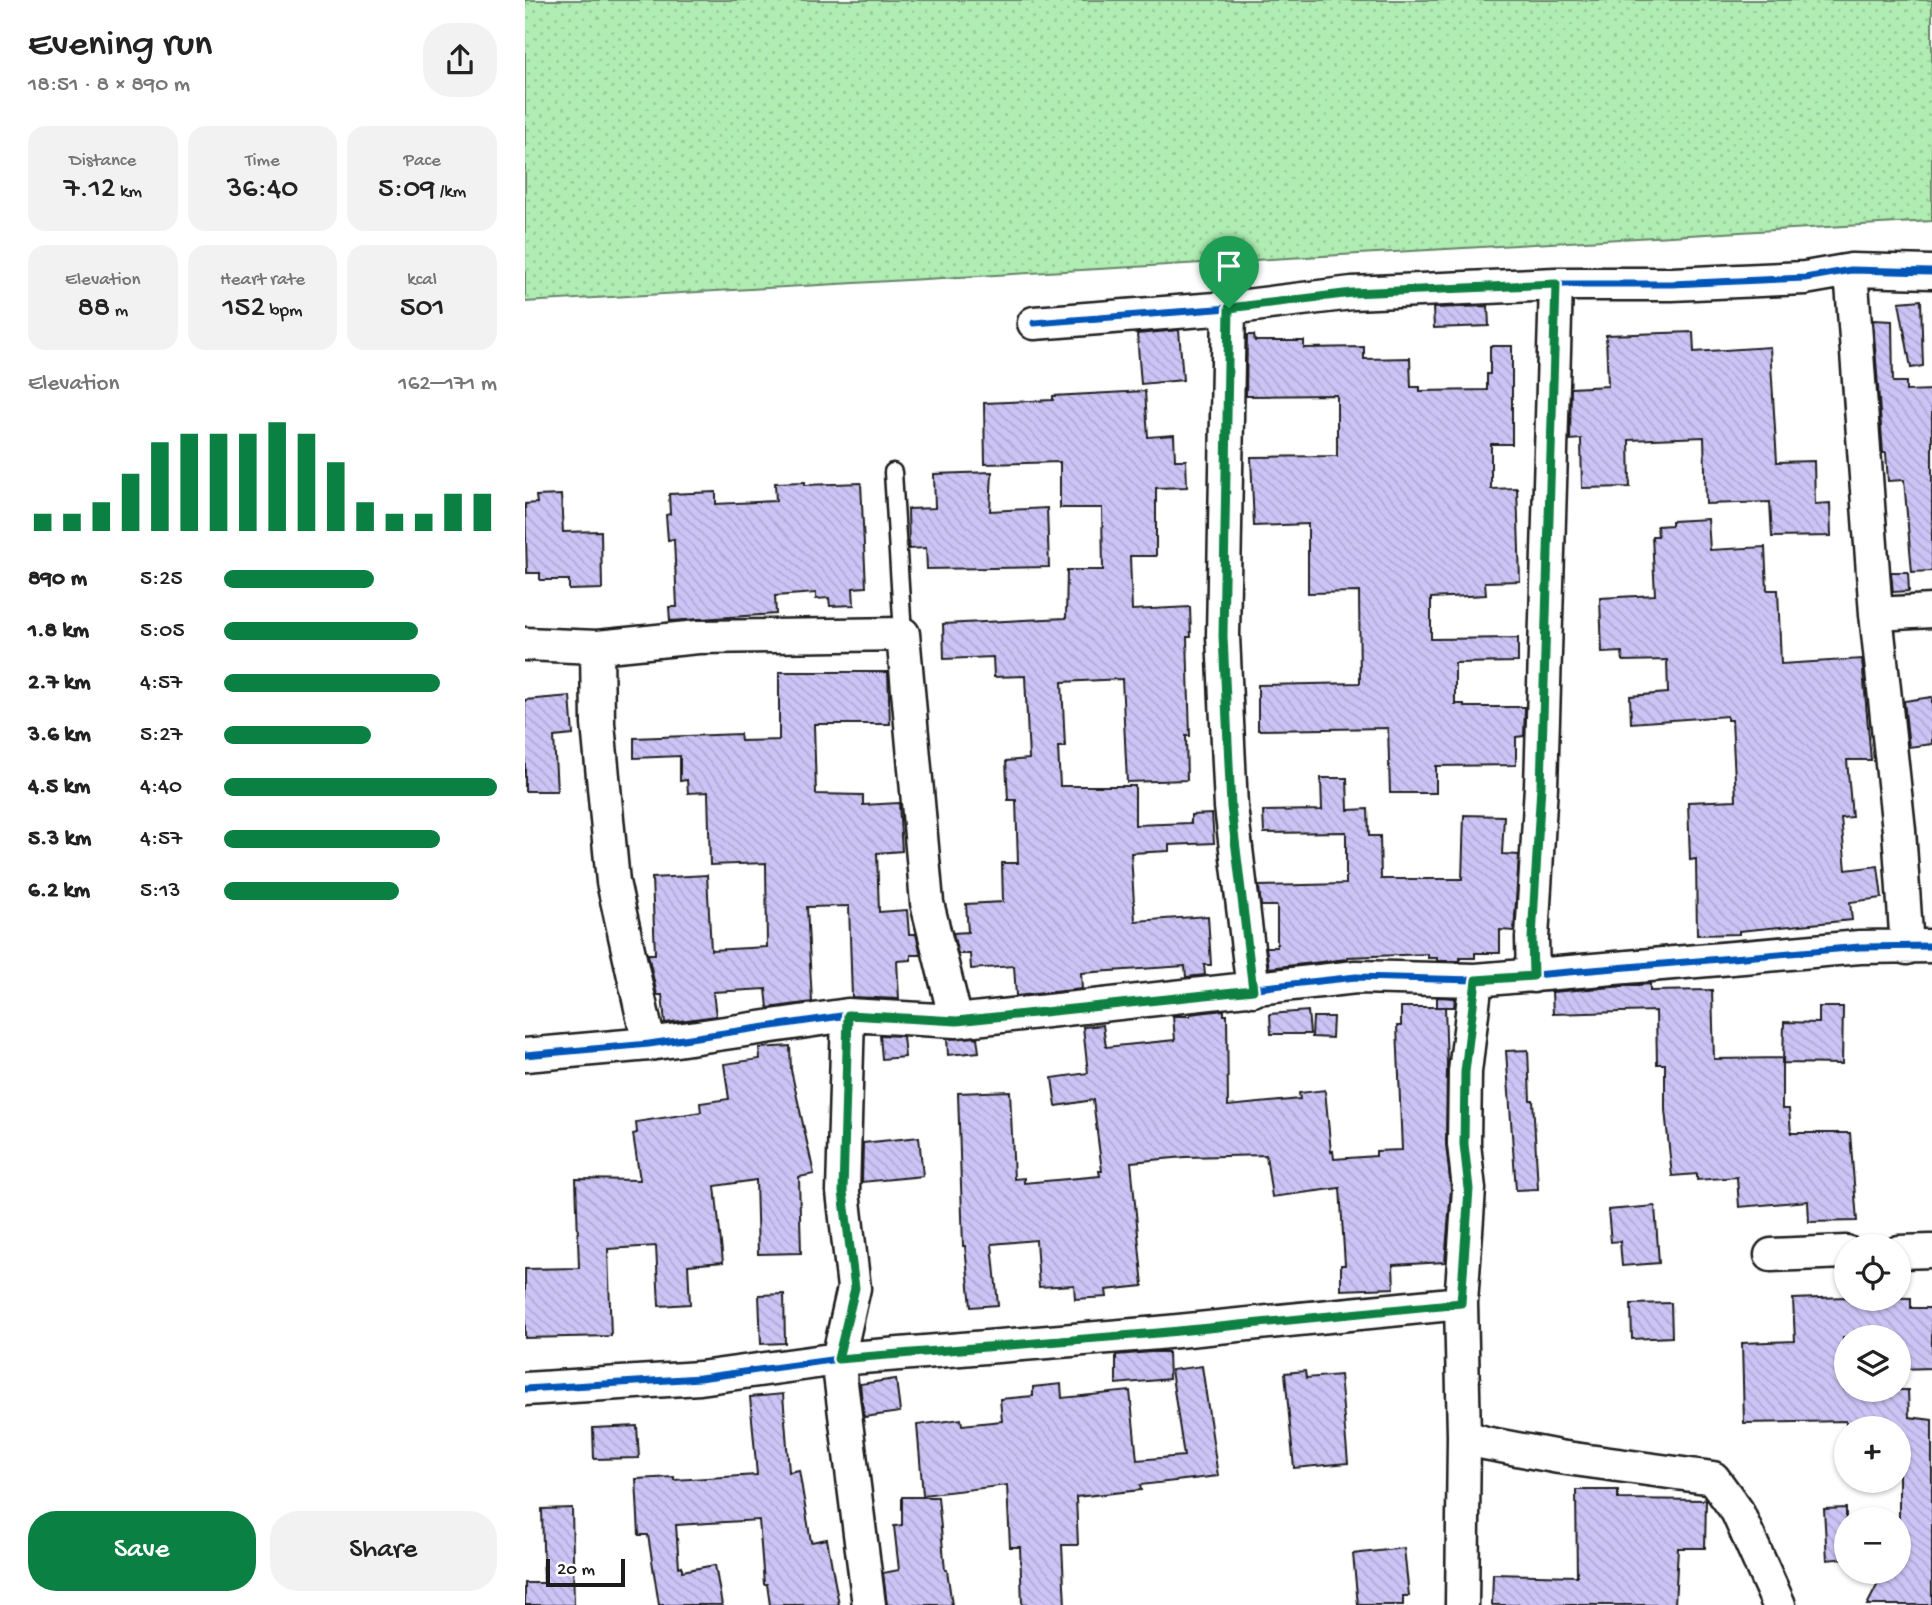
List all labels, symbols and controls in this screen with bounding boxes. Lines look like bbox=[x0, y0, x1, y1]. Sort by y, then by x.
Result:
button: share bbox=[423, 23, 497, 97]
text: Evening run bbox=[28, 24, 212, 68]
text: 18:51 · 8 × 890 m bbox=[28, 72, 190, 99]
text: Distance bbox=[69, 150, 136, 173]
text: Time bbox=[245, 150, 280, 173]
text: Pace bbox=[404, 150, 441, 173]
text: 7.12 bbox=[64, 173, 116, 208]
text: 36:40 bbox=[227, 173, 298, 208]
text: 5:09 bbox=[378, 173, 435, 208]
text: km bbox=[116, 181, 142, 204]
text: /km bbox=[435, 181, 466, 204]
pin bbox=[1199, 236, 1259, 308]
icon: arrive bbox=[1210, 247, 1248, 285]
text: Elevation bbox=[65, 269, 141, 292]
text: Heart rate bbox=[220, 269, 305, 292]
text: kcal bbox=[407, 269, 437, 292]
text: 88 bbox=[77, 292, 110, 327]
text: 152 bbox=[223, 292, 265, 327]
text: 501 bbox=[400, 292, 445, 327]
text: m bbox=[110, 300, 128, 323]
text: bpm bbox=[265, 300, 302, 323]
text: Elevation bbox=[28, 371, 119, 398]
text: 162–171 m bbox=[398, 371, 497, 398]
text: 890 m bbox=[28, 566, 87, 593]
text: 5:25 bbox=[140, 566, 183, 593]
text: 1.8 km bbox=[28, 618, 89, 645]
text: 5:05 bbox=[140, 618, 184, 645]
text: 2.7 km bbox=[28, 670, 91, 697]
text: 4:57 bbox=[140, 670, 182, 697]
text: 3.6 km bbox=[28, 722, 91, 749]
text: 5:27 bbox=[140, 722, 183, 749]
text: 4.5 km bbox=[28, 774, 90, 801]
text: 4:40 bbox=[140, 774, 182, 801]
text: 5.3 km bbox=[28, 826, 91, 853]
text: 4:57 bbox=[140, 826, 182, 853]
text: 6.2 km bbox=[28, 878, 90, 905]
text: 5:13 bbox=[140, 878, 181, 905]
map controls bbox=[1834, 1234, 1911, 1584]
button: locate bbox=[1834, 1234, 1911, 1311]
button: layers bbox=[1834, 1325, 1911, 1402]
button: + bbox=[1834, 1416, 1911, 1493]
button: − bbox=[1834, 1507, 1911, 1584]
button: Save bbox=[28, 1511, 256, 1591]
button: Share bbox=[270, 1511, 497, 1591]
scale bar bbox=[546, 1556, 625, 1588]
text: 20 m bbox=[557, 1559, 595, 1582]

